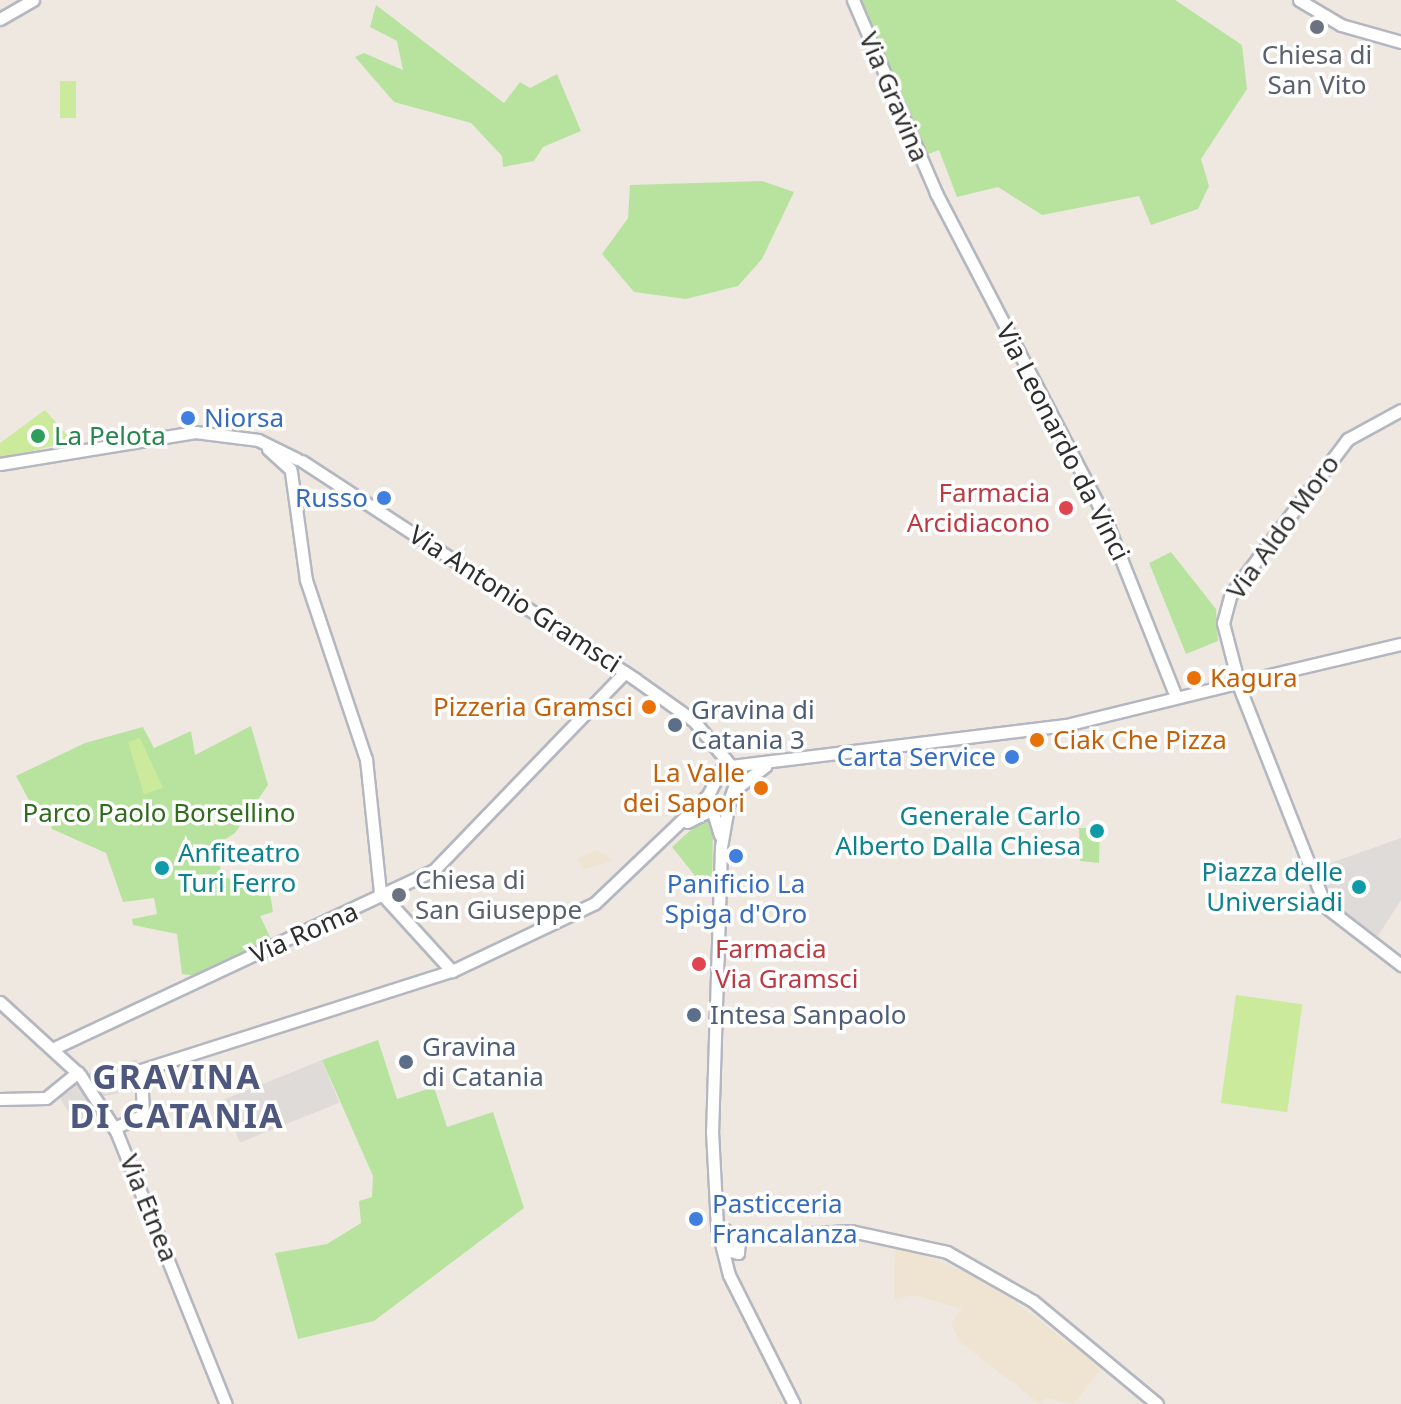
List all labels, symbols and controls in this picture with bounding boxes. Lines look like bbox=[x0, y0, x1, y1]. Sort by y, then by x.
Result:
marker: Chiesa di San Vito bbox=[1308, 18, 1326, 36]
street label: Via Gravina bbox=[853, 27, 935, 167]
place label: Chiesa di San Vito bbox=[1262, 39, 1372, 100]
street label: Via Leonardo da Vinci bbox=[990, 318, 1136, 566]
place label: Niorsa bbox=[204, 402, 284, 434]
marker: Niorsa bbox=[179, 409, 197, 427]
place label: La Pelota bbox=[54, 420, 166, 452]
marker: La Pelota bbox=[29, 427, 47, 445]
street label: Via Aldo Moro bbox=[1220, 449, 1346, 605]
place label: Farmacia Arcidiacono bbox=[907, 477, 1050, 538]
place label: Russo bbox=[295, 482, 368, 514]
marker: Russo bbox=[375, 489, 393, 507]
marker: Farmacia Arcidiacono bbox=[1057, 499, 1075, 517]
street label: Via Antonio Gramsci bbox=[403, 519, 627, 679]
place label: Kagura bbox=[1210, 662, 1298, 694]
marker: Kagura bbox=[1185, 669, 1203, 687]
place label: Pizzeria Gramsci bbox=[433, 691, 633, 723]
place label: Gravina di Catania 3 bbox=[691, 694, 815, 756]
marker: Pizzeria Gramsci bbox=[640, 698, 658, 716]
marker: Gravina di Catania 3 bbox=[666, 716, 684, 734]
place label: Ciak Che Pizza bbox=[1053, 724, 1227, 756]
marker: Ciak Che Pizza bbox=[1028, 731, 1046, 749]
place label: Carta Service bbox=[837, 741, 996, 773]
marker: Carta Service bbox=[1003, 748, 1021, 766]
place label: La Valle dei Sapori bbox=[623, 757, 745, 818]
marker: La Valle dei Sapori bbox=[752, 779, 770, 797]
park label: Parco Paolo Borsellino bbox=[22, 797, 296, 829]
place label: Generale Carlo Alberto Dalla Chiesa bbox=[835, 800, 1081, 862]
marker: Generale Carlo Alberto Dalla Chiesa bbox=[1088, 822, 1106, 840]
place label: Anfiteatro Turi Ferro bbox=[178, 837, 300, 898]
marker: Panificio La Spiga d'Oro bbox=[727, 847, 745, 865]
place label: Piazza delle Universiadi bbox=[1201, 856, 1343, 918]
marker: Anfiteatro Turi Ferro bbox=[153, 859, 171, 877]
place label: Chiesa di San Giuseppe bbox=[415, 864, 582, 926]
place label: Panificio La Spiga d'Oro bbox=[665, 868, 807, 930]
marker: Piazza delle Universiadi bbox=[1350, 878, 1368, 896]
marker: Chiesa di San Giuseppe bbox=[390, 886, 408, 904]
street label: Via Roma bbox=[245, 895, 363, 971]
place label: Farmacia Via Gramsci bbox=[715, 933, 858, 994]
marker: Farmacia Via Gramsci bbox=[690, 955, 708, 973]
place label: Intesa Sanpaolo bbox=[710, 999, 906, 1031]
marker: Intesa Sanpaolo bbox=[685, 1006, 703, 1024]
place label: Gravina di Catania bbox=[422, 1031, 544, 1092]
marker: Gravina di Catania bbox=[397, 1053, 415, 1071]
district label: GRAVINA DI CATANIA bbox=[69, 1056, 285, 1136]
street label: Via Etnea bbox=[113, 1150, 185, 1266]
place label: Pasticceria Francalanza bbox=[712, 1188, 858, 1250]
marker: Pasticceria Francalanza bbox=[687, 1210, 705, 1228]

